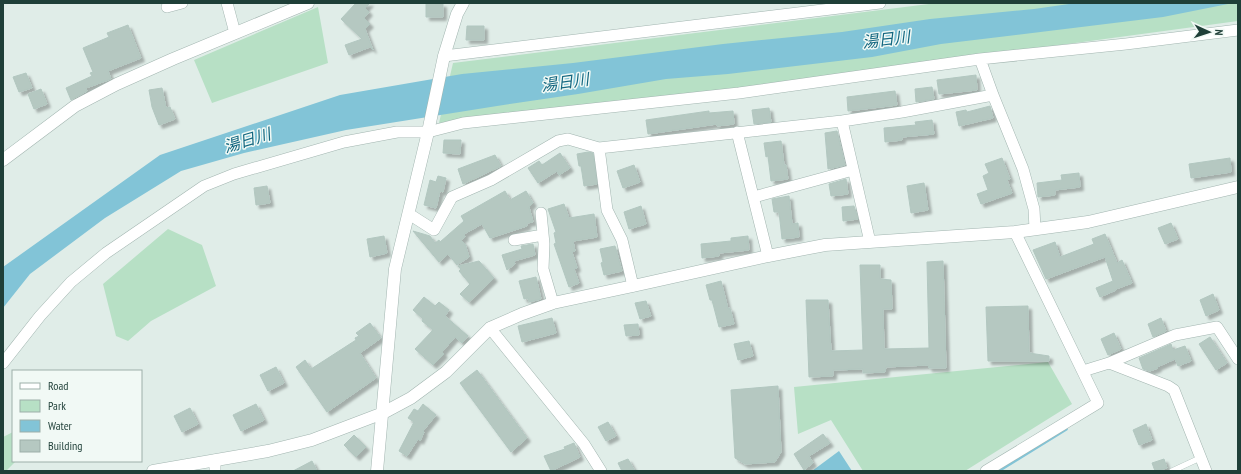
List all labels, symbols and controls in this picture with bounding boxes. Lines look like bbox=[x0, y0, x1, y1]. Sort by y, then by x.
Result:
north arrow bbox=[1189, 12, 1229, 52]
water label: 湯日川 bbox=[861, 26, 913, 52]
text: N bbox=[1212, 29, 1226, 36]
water label: 湯日川 bbox=[540, 68, 592, 95]
water label: 湯日川 bbox=[221, 123, 275, 157]
legend bbox=[12, 370, 142, 462]
text: Road bbox=[48, 378, 68, 393]
text: Park bbox=[48, 398, 66, 413]
text: Water bbox=[48, 418, 73, 433]
text: Building bbox=[48, 438, 83, 453]

